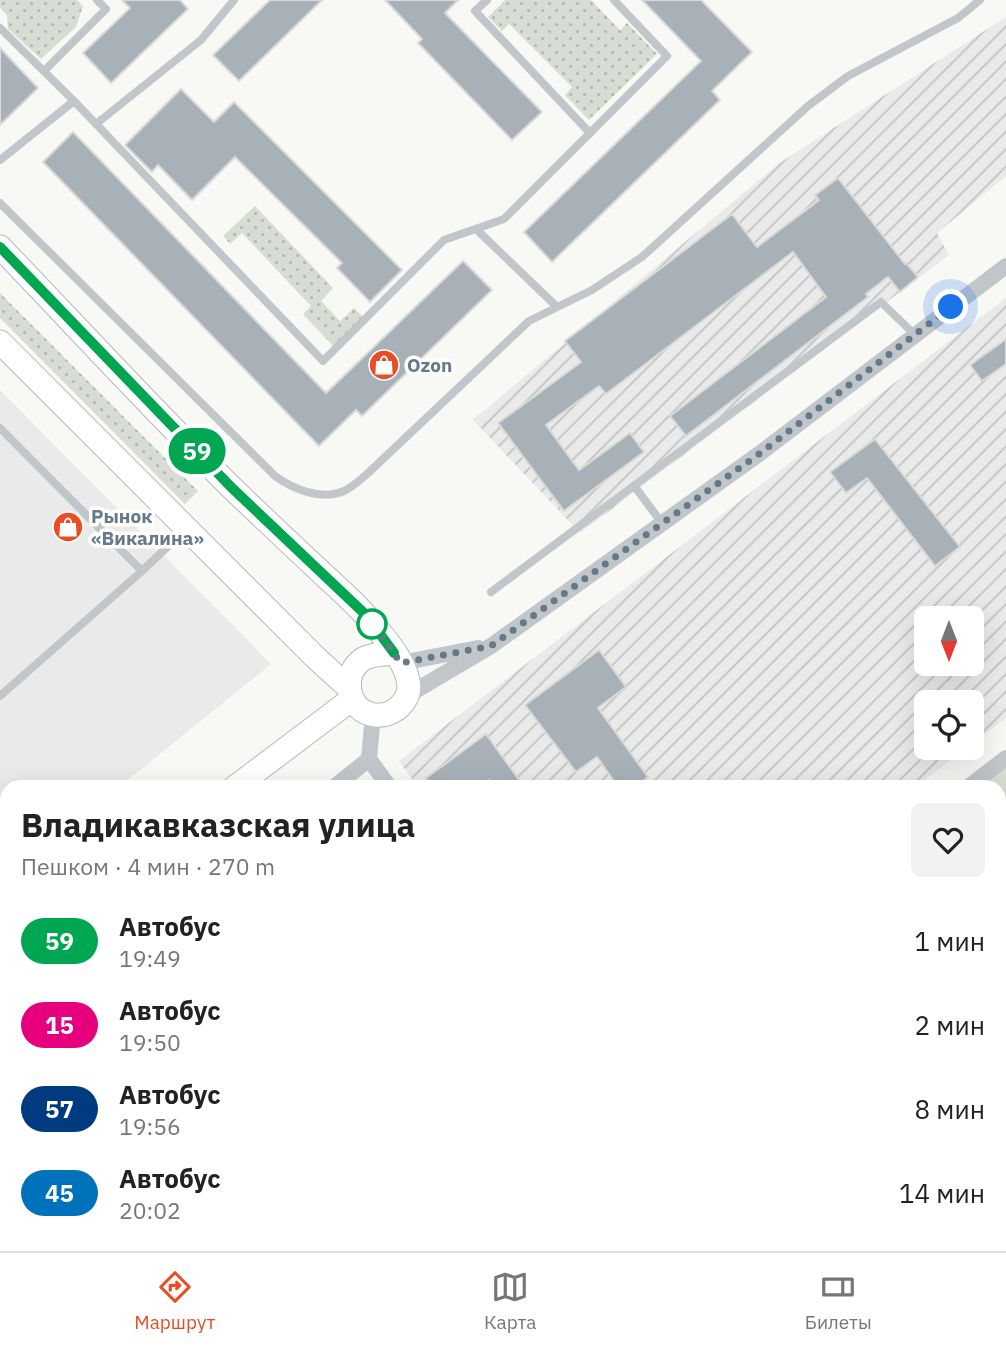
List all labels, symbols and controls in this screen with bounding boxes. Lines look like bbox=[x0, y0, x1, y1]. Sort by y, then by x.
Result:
your location bbox=[933, 289, 968, 324]
shop icon: Ozon bbox=[367, 348, 401, 382]
place label: Ozon bbox=[407, 353, 452, 377]
line badge: 59 bbox=[166, 428, 228, 474]
text: 59 bbox=[183, 435, 211, 467]
place label: Рынок «Викалина» bbox=[91, 504, 204, 550]
shop icon: Рынок «Викалина» bbox=[51, 510, 85, 544]
north arrow bbox=[914, 606, 984, 676]
map controls bbox=[914, 606, 984, 760]
unlabelled marker bbox=[357, 609, 387, 639]
button: locate bbox=[914, 690, 984, 760]
text: Владикавказская улица bbox=[21, 803, 415, 846]
button: heart bbox=[911, 803, 985, 877]
text: Пешком · 4 мин · 270 m bbox=[21, 851, 275, 881]
text: Автобус bbox=[119, 909, 221, 943]
text: 1 мин bbox=[915, 924, 985, 958]
text: 59 bbox=[45, 925, 74, 957]
text: 19:49 bbox=[119, 943, 181, 973]
text: Автобус bbox=[119, 993, 221, 1027]
text: 2 мин bbox=[915, 1008, 985, 1042]
text: 15 bbox=[45, 1009, 74, 1041]
text: 19:50 bbox=[119, 1027, 181, 1057]
text: Автобус bbox=[119, 1077, 221, 1111]
text: 8 мин bbox=[915, 1092, 985, 1126]
text: 57 bbox=[45, 1093, 74, 1125]
text: 19:56 bbox=[119, 1111, 181, 1141]
text: Автобус bbox=[119, 1161, 221, 1195]
text: 14 мин bbox=[899, 1176, 985, 1210]
text: 45 bbox=[45, 1177, 74, 1209]
text: 20:02 bbox=[119, 1195, 181, 1225]
tab: Маршрут bbox=[134, 1268, 216, 1334]
tab: Карта bbox=[484, 1268, 536, 1334]
tab: Билеты bbox=[805, 1268, 872, 1334]

